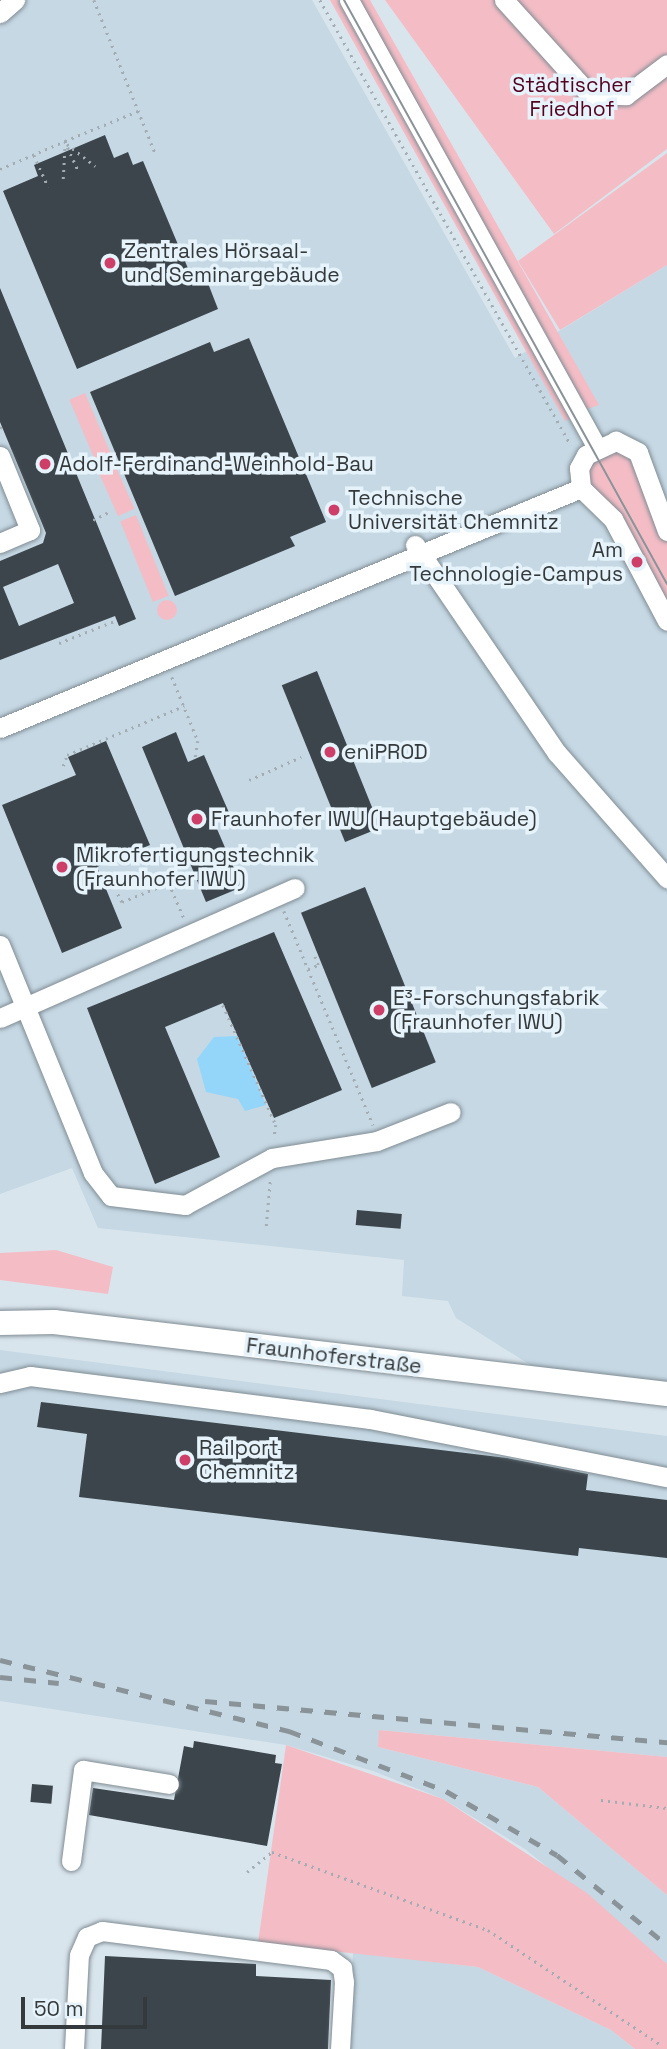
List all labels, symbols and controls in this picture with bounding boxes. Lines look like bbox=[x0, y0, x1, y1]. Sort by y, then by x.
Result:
park label: Städtischer Friedhof bbox=[512, 72, 632, 122]
place label: Zentrales Hörsaal- und Seminargebäude bbox=[124, 238, 340, 288]
marker: Zentrales Hörsaal- und Seminargebäude bbox=[102, 255, 118, 271]
place label: Adolf-Ferdinand-Weinhold-Bau bbox=[59, 451, 374, 477]
marker: Adolf-Ferdinand-Weinhold-Bau bbox=[37, 456, 53, 472]
place label: Technische Universität Chemnitz bbox=[348, 485, 559, 535]
marker: Technische Universität Chemnitz bbox=[326, 502, 342, 518]
place label: Am Technologie-Campus bbox=[409, 537, 623, 587]
marker: Am Technologie-Campus bbox=[629, 554, 645, 570]
place label: eniPROD bbox=[344, 739, 428, 765]
marker: eniPROD bbox=[322, 744, 338, 760]
place label: Fraunhofer IWU (Hauptgebäude) bbox=[211, 806, 537, 832]
marker: Fraunhofer IWU (Hauptgebäude) bbox=[189, 811, 205, 827]
place label: Mikrofertigungstechnik (Fraunhofer IWU) bbox=[76, 842, 315, 892]
marker: Mikrofertigungstechnik (Fraunhofer IWU) bbox=[54, 859, 70, 875]
place label: E³-Forschungsfabrik (Fraunhofer IWU) bbox=[393, 985, 600, 1035]
marker: E³-Forschungsfabrik (Fraunhofer IWU) bbox=[371, 1002, 387, 1018]
street label: Fraunhoferstraße bbox=[245, 1333, 423, 1379]
place label: Railport Chemnitz bbox=[199, 1435, 294, 1485]
marker: Railport Chemnitz bbox=[177, 1452, 193, 1468]
scale bar bbox=[24, 1982, 150, 2026]
text: 50 m bbox=[34, 1995, 84, 2022]

